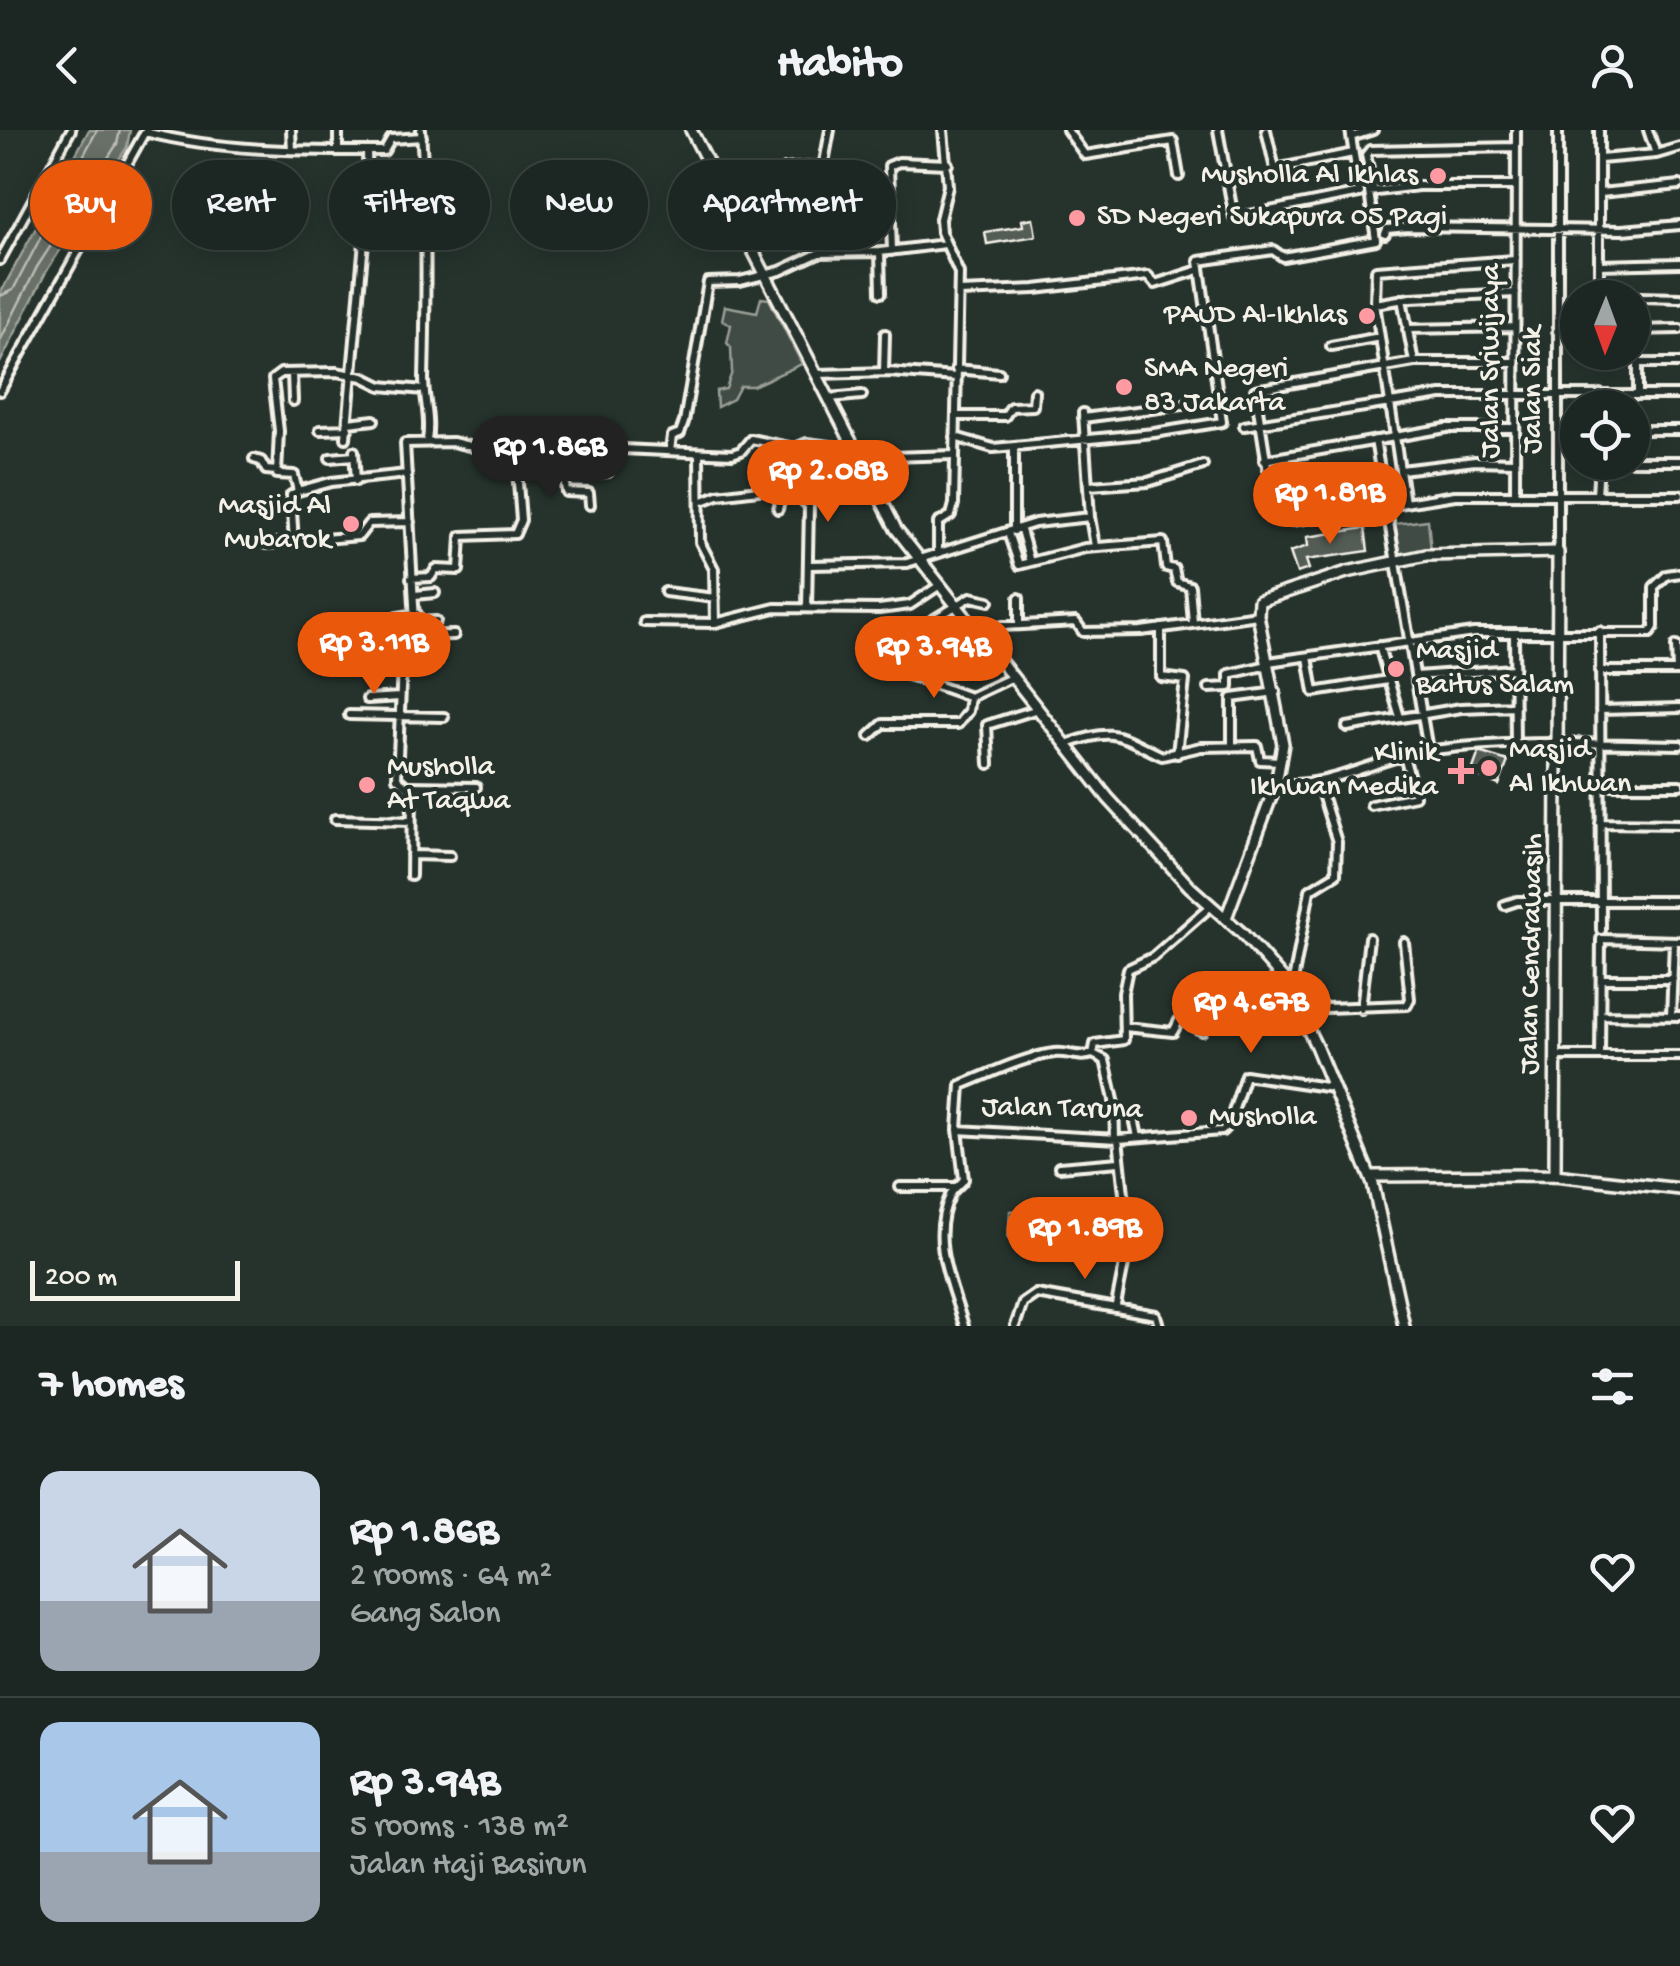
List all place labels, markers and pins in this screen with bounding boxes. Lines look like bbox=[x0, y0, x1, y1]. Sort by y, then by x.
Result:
place label: Musholla Al Ikhlas bbox=[1201, 159, 1419, 194]
marker: Musholla Al Ikhlas bbox=[1427, 165, 1449, 187]
place label: SD Negeri Sukapura 05 Pagi bbox=[1097, 201, 1447, 236]
marker: SD Negeri Sukapura 05 Pagi bbox=[1066, 207, 1088, 229]
place label: PAUD Al-Ikhlas bbox=[1163, 299, 1348, 334]
marker: PAUD Al-Ikhlas bbox=[1356, 305, 1378, 327]
place label: SMA Negeri 83 Jakarta bbox=[1144, 353, 1288, 422]
marker: SMA Negeri 83 Jakarta bbox=[1113, 376, 1135, 398]
pin: Rp 1.86B bbox=[447, 416, 653, 501]
pin: Rp 2.08B bbox=[725, 440, 931, 525]
pin: Rp 1.81B bbox=[1227, 462, 1433, 547]
place label: Masjid Al Mubarok bbox=[218, 490, 334, 559]
marker: Masjid Al Mubarok bbox=[340, 513, 362, 535]
pin: Rp 3.11B bbox=[271, 612, 477, 697]
pin: Rp 3.94B bbox=[831, 616, 1037, 701]
place label: Masjid Baitus Salam bbox=[1415, 635, 1574, 704]
marker: Masjid Baitus Salam bbox=[1385, 658, 1407, 680]
place label: Masjid Al Ikhwan bbox=[1509, 734, 1631, 803]
place label: Klinik Ikhwan Medika bbox=[1250, 737, 1441, 806]
place label: Musholla At Taqwa bbox=[387, 751, 511, 820]
marker: Masjid Al Ikhwan bbox=[1478, 757, 1500, 779]
marker: Klinik Ikhwan Medika bbox=[1448, 758, 1474, 784]
marker: Musholla At Taqwa bbox=[356, 774, 378, 796]
pin: Rp 4.67B bbox=[1148, 971, 1354, 1056]
place label: Musholla bbox=[1209, 1101, 1318, 1136]
marker: Musholla bbox=[1178, 1107, 1200, 1129]
pin: Rp 1.89B bbox=[982, 1197, 1188, 1282]

